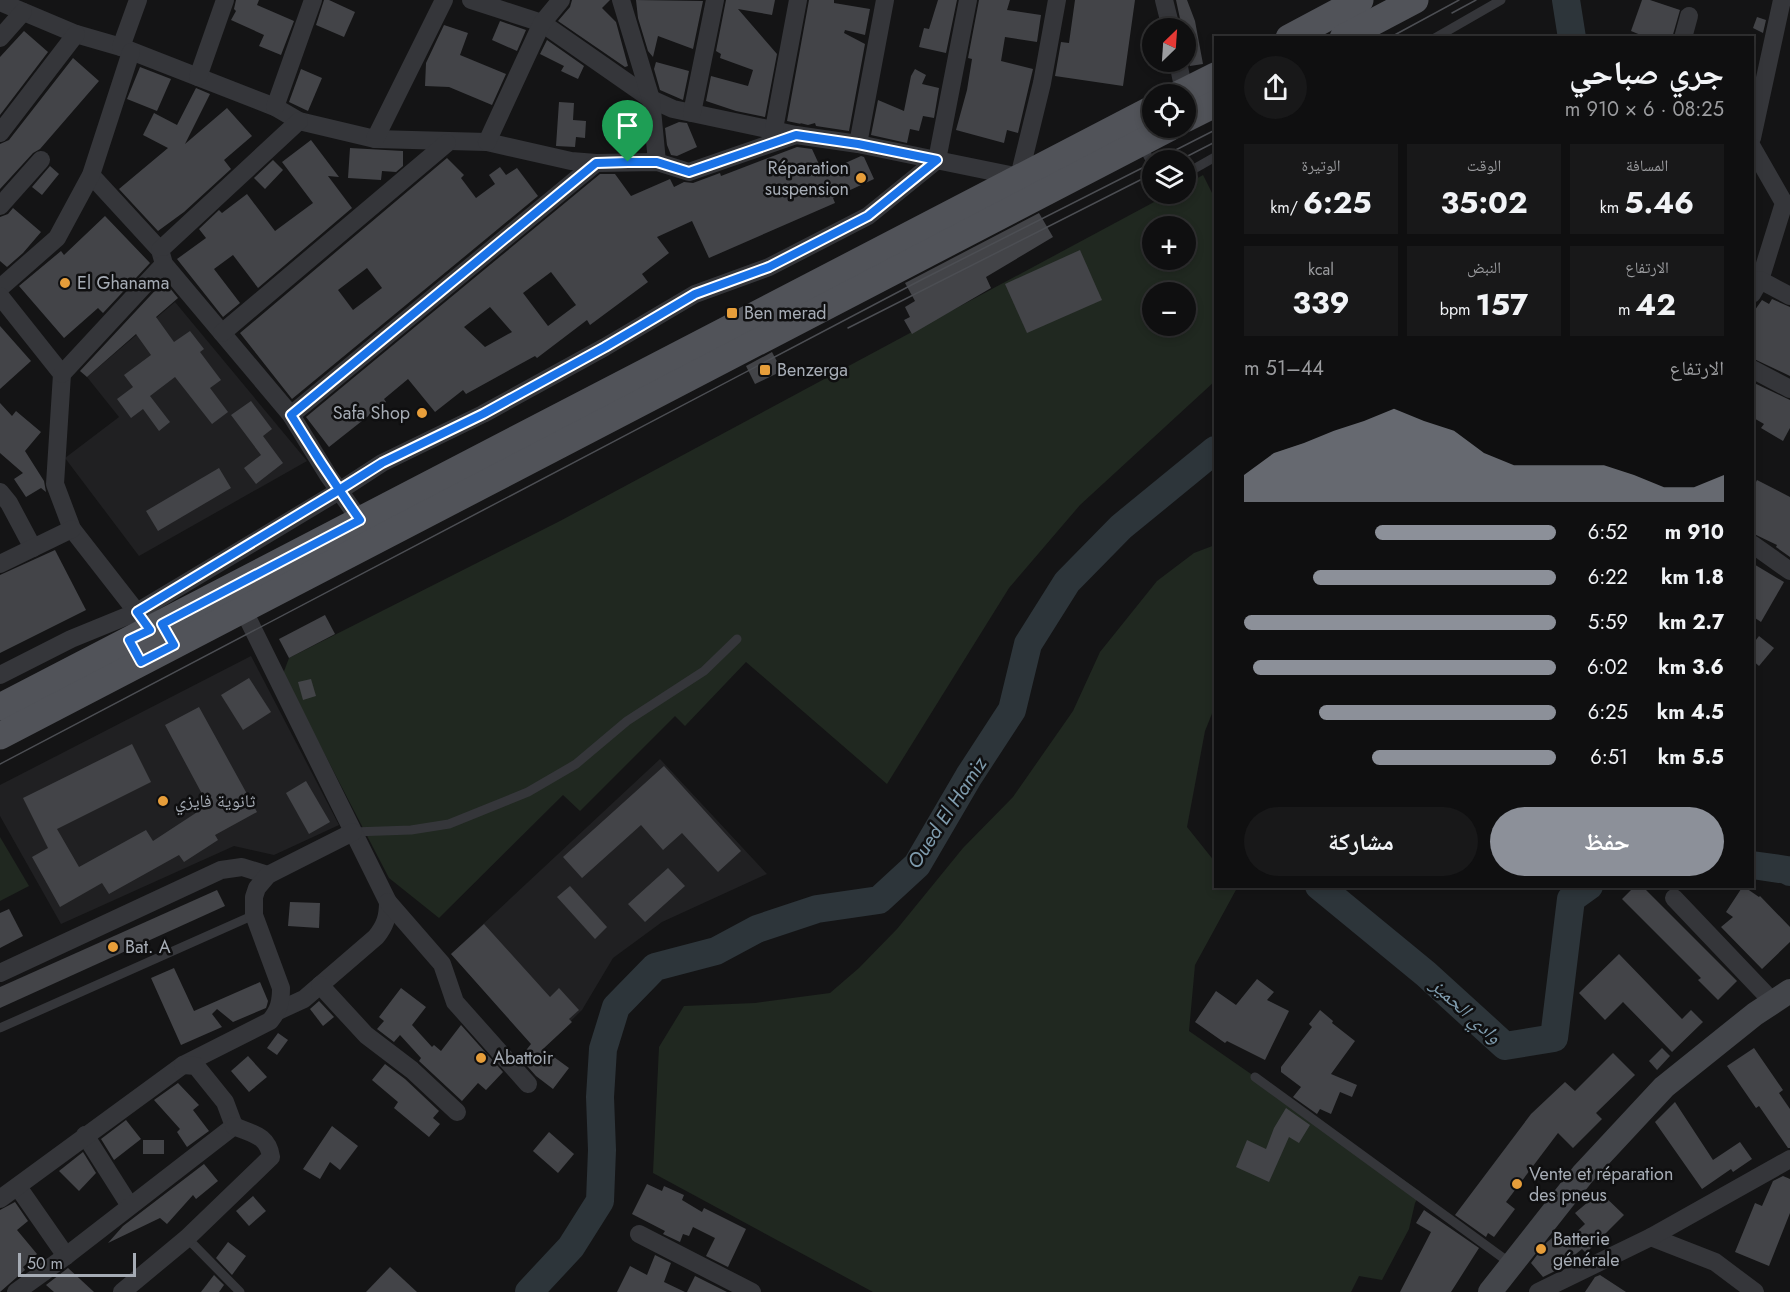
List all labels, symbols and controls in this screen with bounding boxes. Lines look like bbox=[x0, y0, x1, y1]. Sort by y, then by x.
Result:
north arrow bbox=[1142, 18, 1196, 72]
map controls bbox=[1142, 18, 1196, 336]
text: جري صباحي bbox=[1569, 49, 1724, 96]
button: share bbox=[1244, 56, 1307, 119]
button: locate bbox=[1142, 84, 1196, 138]
text: 08:25 · 6 × 910 m bbox=[1565, 95, 1724, 124]
pin bbox=[602, 100, 653, 162]
icon: arrive bbox=[611, 109, 644, 142]
button: layers bbox=[1142, 150, 1196, 204]
text: الوتيرة bbox=[1302, 154, 1340, 177]
text: الوقت bbox=[1467, 154, 1501, 177]
text: المسافة bbox=[1626, 154, 1668, 177]
place label: Réparation suspension bbox=[765, 155, 849, 202]
marker: Réparation suspension bbox=[854, 171, 868, 185]
text: 6:25 bbox=[1303, 181, 1372, 224]
text: 35:02 bbox=[1440, 181, 1528, 224]
text: 5.46 bbox=[1624, 181, 1694, 224]
text: /km bbox=[1270, 196, 1303, 219]
text: km bbox=[1600, 196, 1624, 219]
button: + bbox=[1142, 216, 1196, 270]
text: النبض bbox=[1467, 256, 1501, 279]
text: الارتفاع bbox=[1625, 256, 1669, 279]
text: kcal bbox=[1308, 258, 1334, 281]
place label: El Ghanama bbox=[77, 270, 169, 296]
marker: El Ghanama bbox=[58, 276, 72, 290]
text: 339 bbox=[1292, 281, 1350, 324]
button: − bbox=[1142, 282, 1196, 336]
text: 157 bbox=[1475, 283, 1528, 326]
text: 42 bbox=[1635, 283, 1676, 326]
text: bpm bbox=[1440, 298, 1475, 321]
text: m bbox=[1618, 298, 1635, 321]
place label: Ben merad bbox=[744, 300, 827, 326]
marker: Ben merad bbox=[725, 306, 739, 320]
text: 44–51 m bbox=[1244, 354, 1324, 383]
text: الارتفاع bbox=[1669, 354, 1724, 383]
place label: Benzerga bbox=[777, 357, 848, 383]
marker: Benzerga bbox=[758, 363, 772, 377]
place label: Safa Shop bbox=[333, 400, 410, 426]
marker: Safa Shop bbox=[415, 406, 429, 420]
text: 6:52 bbox=[1588, 518, 1628, 547]
text: 910 m bbox=[1665, 518, 1724, 547]
text: 6:22 bbox=[1588, 563, 1628, 592]
text: 1.8 km bbox=[1661, 563, 1724, 592]
text: 5:59 bbox=[1588, 608, 1628, 637]
text: 2.7 km bbox=[1658, 608, 1724, 637]
text: 6:02 bbox=[1587, 653, 1628, 682]
text: 3.6 km bbox=[1658, 653, 1724, 682]
text: 6:25 bbox=[1588, 698, 1628, 727]
text: 4.5 km bbox=[1657, 698, 1724, 727]
text: 6:51 bbox=[1590, 743, 1628, 772]
text: 5.5 km bbox=[1658, 743, 1724, 772]
water label: Oued El Hamiz bbox=[900, 751, 995, 874]
place label: ثانوية فايزي bbox=[175, 788, 256, 816]
marker: ثانوية فايزي bbox=[156, 794, 170, 808]
button: مشاركة bbox=[1244, 807, 1478, 876]
button: حفظ bbox=[1490, 807, 1724, 876]
place label: Bat. A bbox=[125, 934, 171, 960]
marker: Bat. A bbox=[106, 940, 120, 954]
water label: وادي الحميز bbox=[1422, 970, 1508, 1052]
place label: Abattoir bbox=[493, 1045, 554, 1071]
marker: Abattoir bbox=[474, 1051, 488, 1065]
place label: Vente et réparation des pneus bbox=[1529, 1161, 1673, 1208]
marker: Vente et réparation des pneus bbox=[1510, 1177, 1524, 1191]
place label: Batterie générale bbox=[1553, 1226, 1620, 1273]
marker: Batterie générale bbox=[1534, 1242, 1548, 1256]
scale bar bbox=[18, 1250, 136, 1278]
text: 50 m bbox=[27, 1252, 63, 1275]

